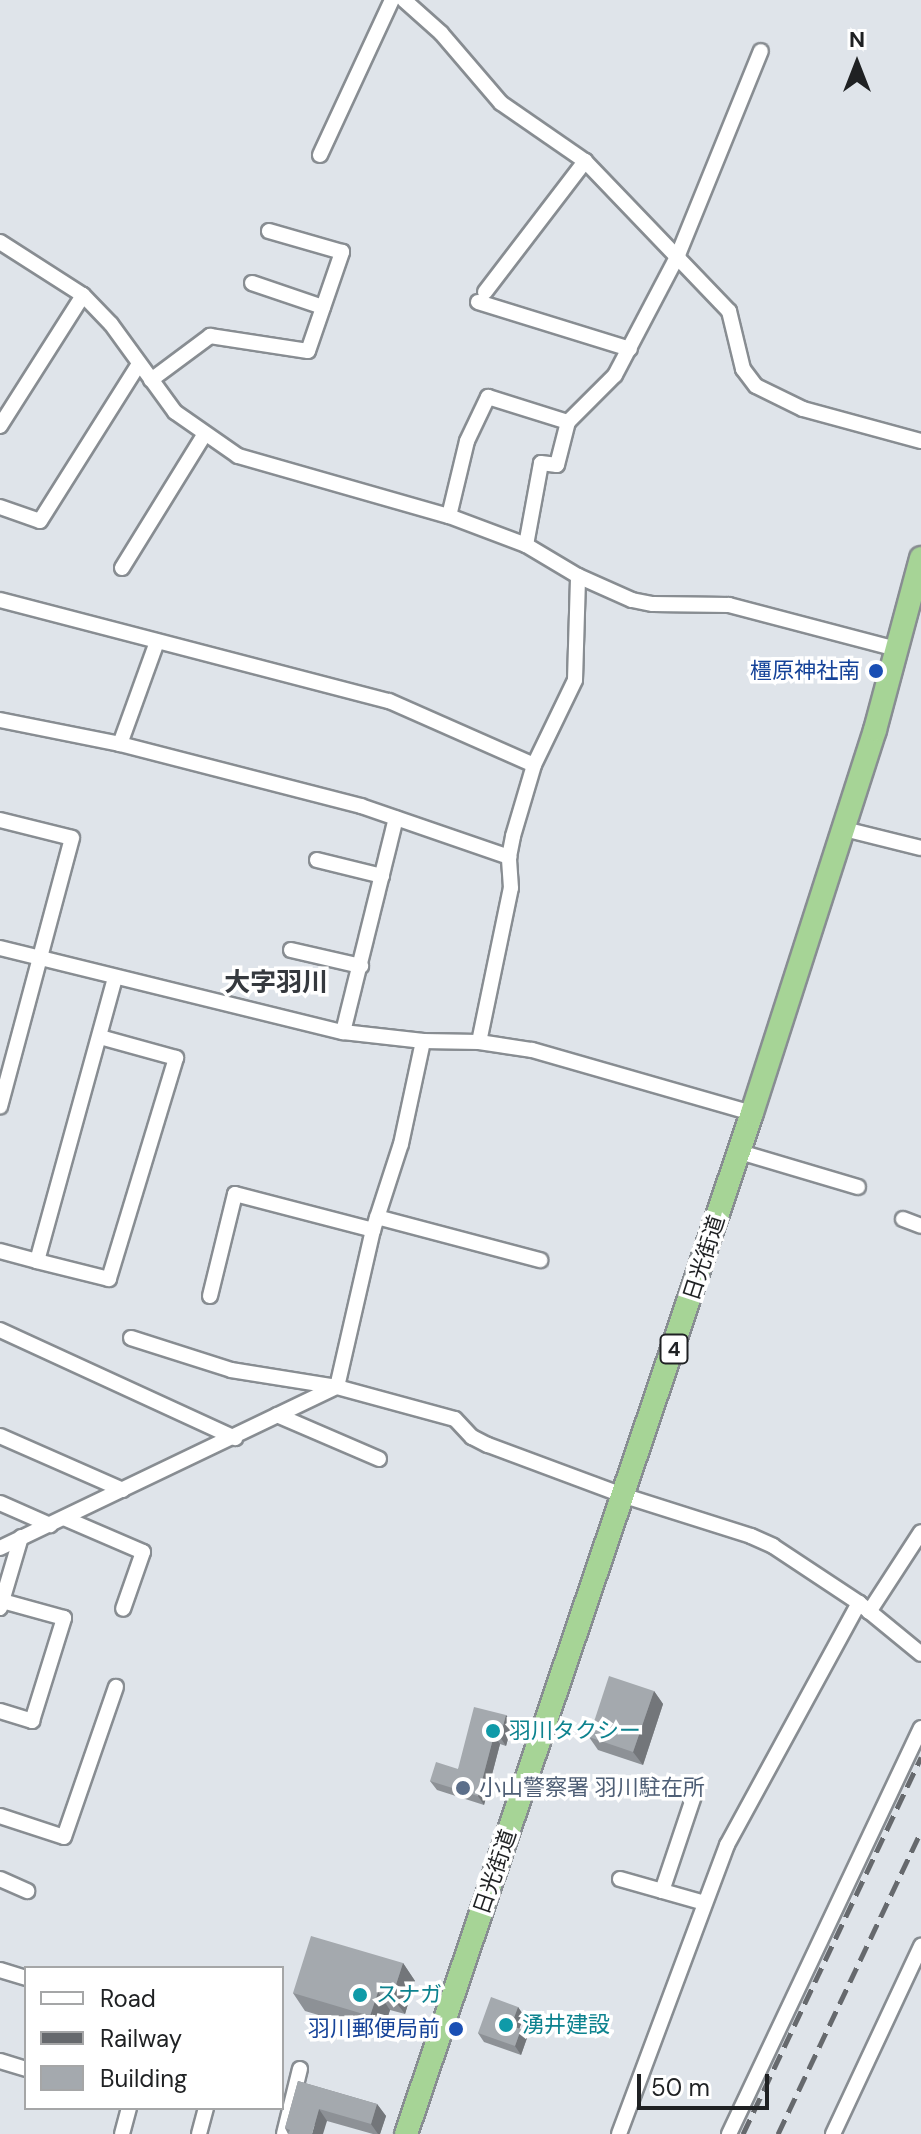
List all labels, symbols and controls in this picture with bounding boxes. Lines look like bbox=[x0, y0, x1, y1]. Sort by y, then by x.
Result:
north arrow bbox=[817, 24, 897, 104]
text: N bbox=[849, 25, 865, 54]
place label: 橿原神社南 bbox=[750, 658, 860, 684]
marker: 橿原神社南 bbox=[867, 662, 885, 680]
district label: 大字羽川 bbox=[224, 967, 328, 999]
street label: 日光街道 bbox=[678, 1212, 730, 1304]
road number: 4 bbox=[658, 1333, 690, 1365]
place label: 羽川タクシー bbox=[509, 1718, 641, 1744]
marker: 羽川タクシー bbox=[484, 1722, 502, 1740]
place label: 小山警察署 羽川駐在所 bbox=[479, 1775, 705, 1801]
marker: 小山警察署 羽川駐在所 bbox=[454, 1779, 472, 1797]
street label: 日光街道 bbox=[468, 1826, 522, 1918]
legend bbox=[24, 1966, 284, 2110]
place label: スナガ bbox=[376, 1982, 442, 2008]
text: Road bbox=[100, 1983, 156, 2014]
marker: スナガ bbox=[351, 1986, 369, 2004]
place label: 湧井建設 bbox=[522, 2012, 610, 2038]
place label: 羽川郵便局前 bbox=[308, 2016, 440, 2042]
marker: 湧井建設 bbox=[497, 2016, 515, 2034]
marker: 羽川郵便局前 bbox=[447, 2020, 465, 2038]
text: Railway bbox=[100, 2023, 182, 2054]
scale bar bbox=[641, 2058, 773, 2108]
text: Building bbox=[100, 2063, 187, 2094]
text: 50 m bbox=[651, 2072, 710, 2103]

